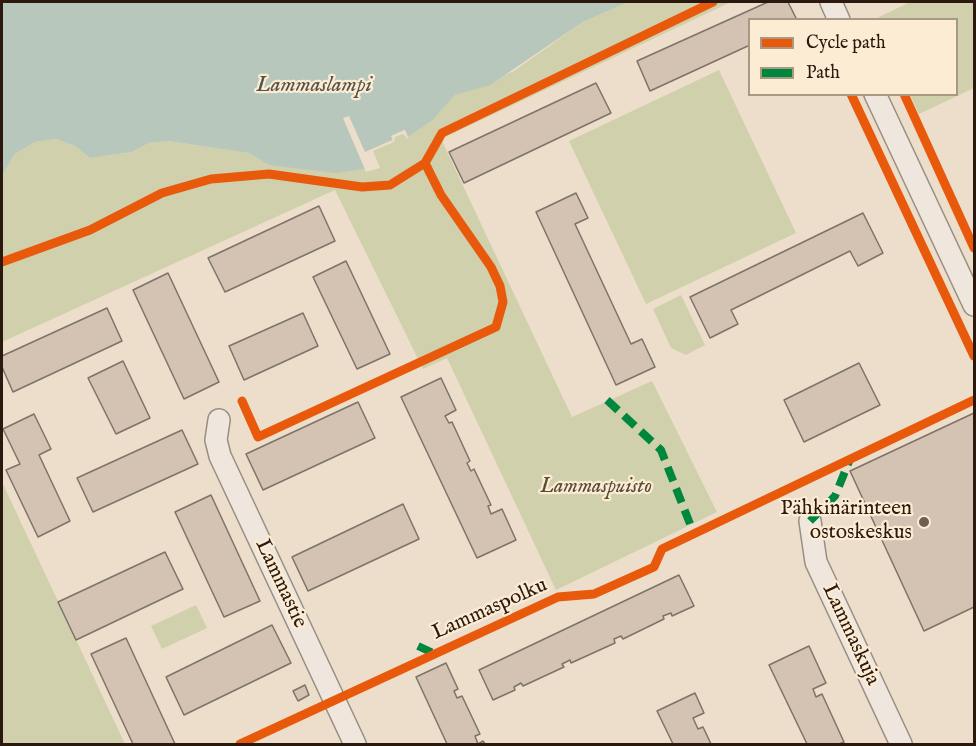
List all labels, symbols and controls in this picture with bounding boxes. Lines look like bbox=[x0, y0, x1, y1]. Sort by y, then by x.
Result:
legend bbox=[748, 18, 958, 96]
text: Cycle path bbox=[806, 32, 886, 55]
text: Path bbox=[806, 62, 840, 85]
water label: Lammaslampi bbox=[256, 73, 372, 99]
park label: Lammaspuisto bbox=[540, 475, 652, 501]
place label: Pähkinärinteen ostoskeskus bbox=[780, 497, 912, 547]
marker: Pähkinärinteen ostoskeskus bbox=[917, 515, 931, 529]
street label: Lammastie bbox=[248, 535, 312, 633]
street label: Lammaspolku bbox=[429, 573, 551, 647]
street label: Lammaskuja bbox=[816, 580, 884, 690]

